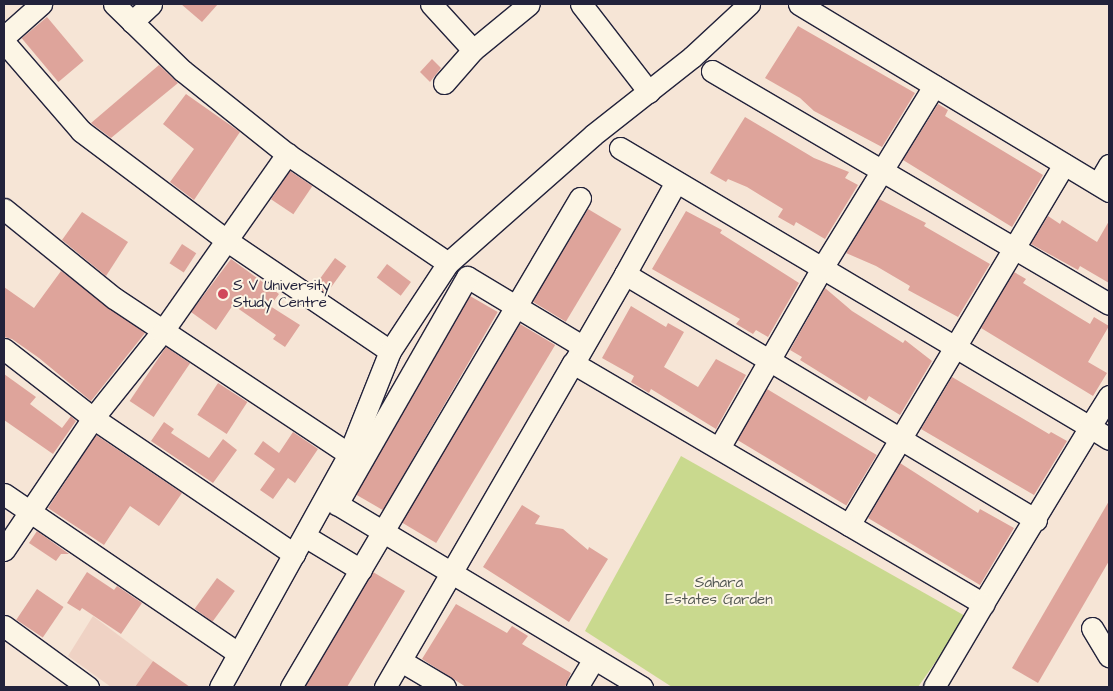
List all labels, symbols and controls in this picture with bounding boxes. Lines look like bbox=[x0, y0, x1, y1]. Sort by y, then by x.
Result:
place label: S V University Study Centre bbox=[233, 276, 331, 311]
marker: S V University Study Centre bbox=[217, 288, 229, 300]
park label: Sahara Estates Garden bbox=[665, 573, 773, 608]

